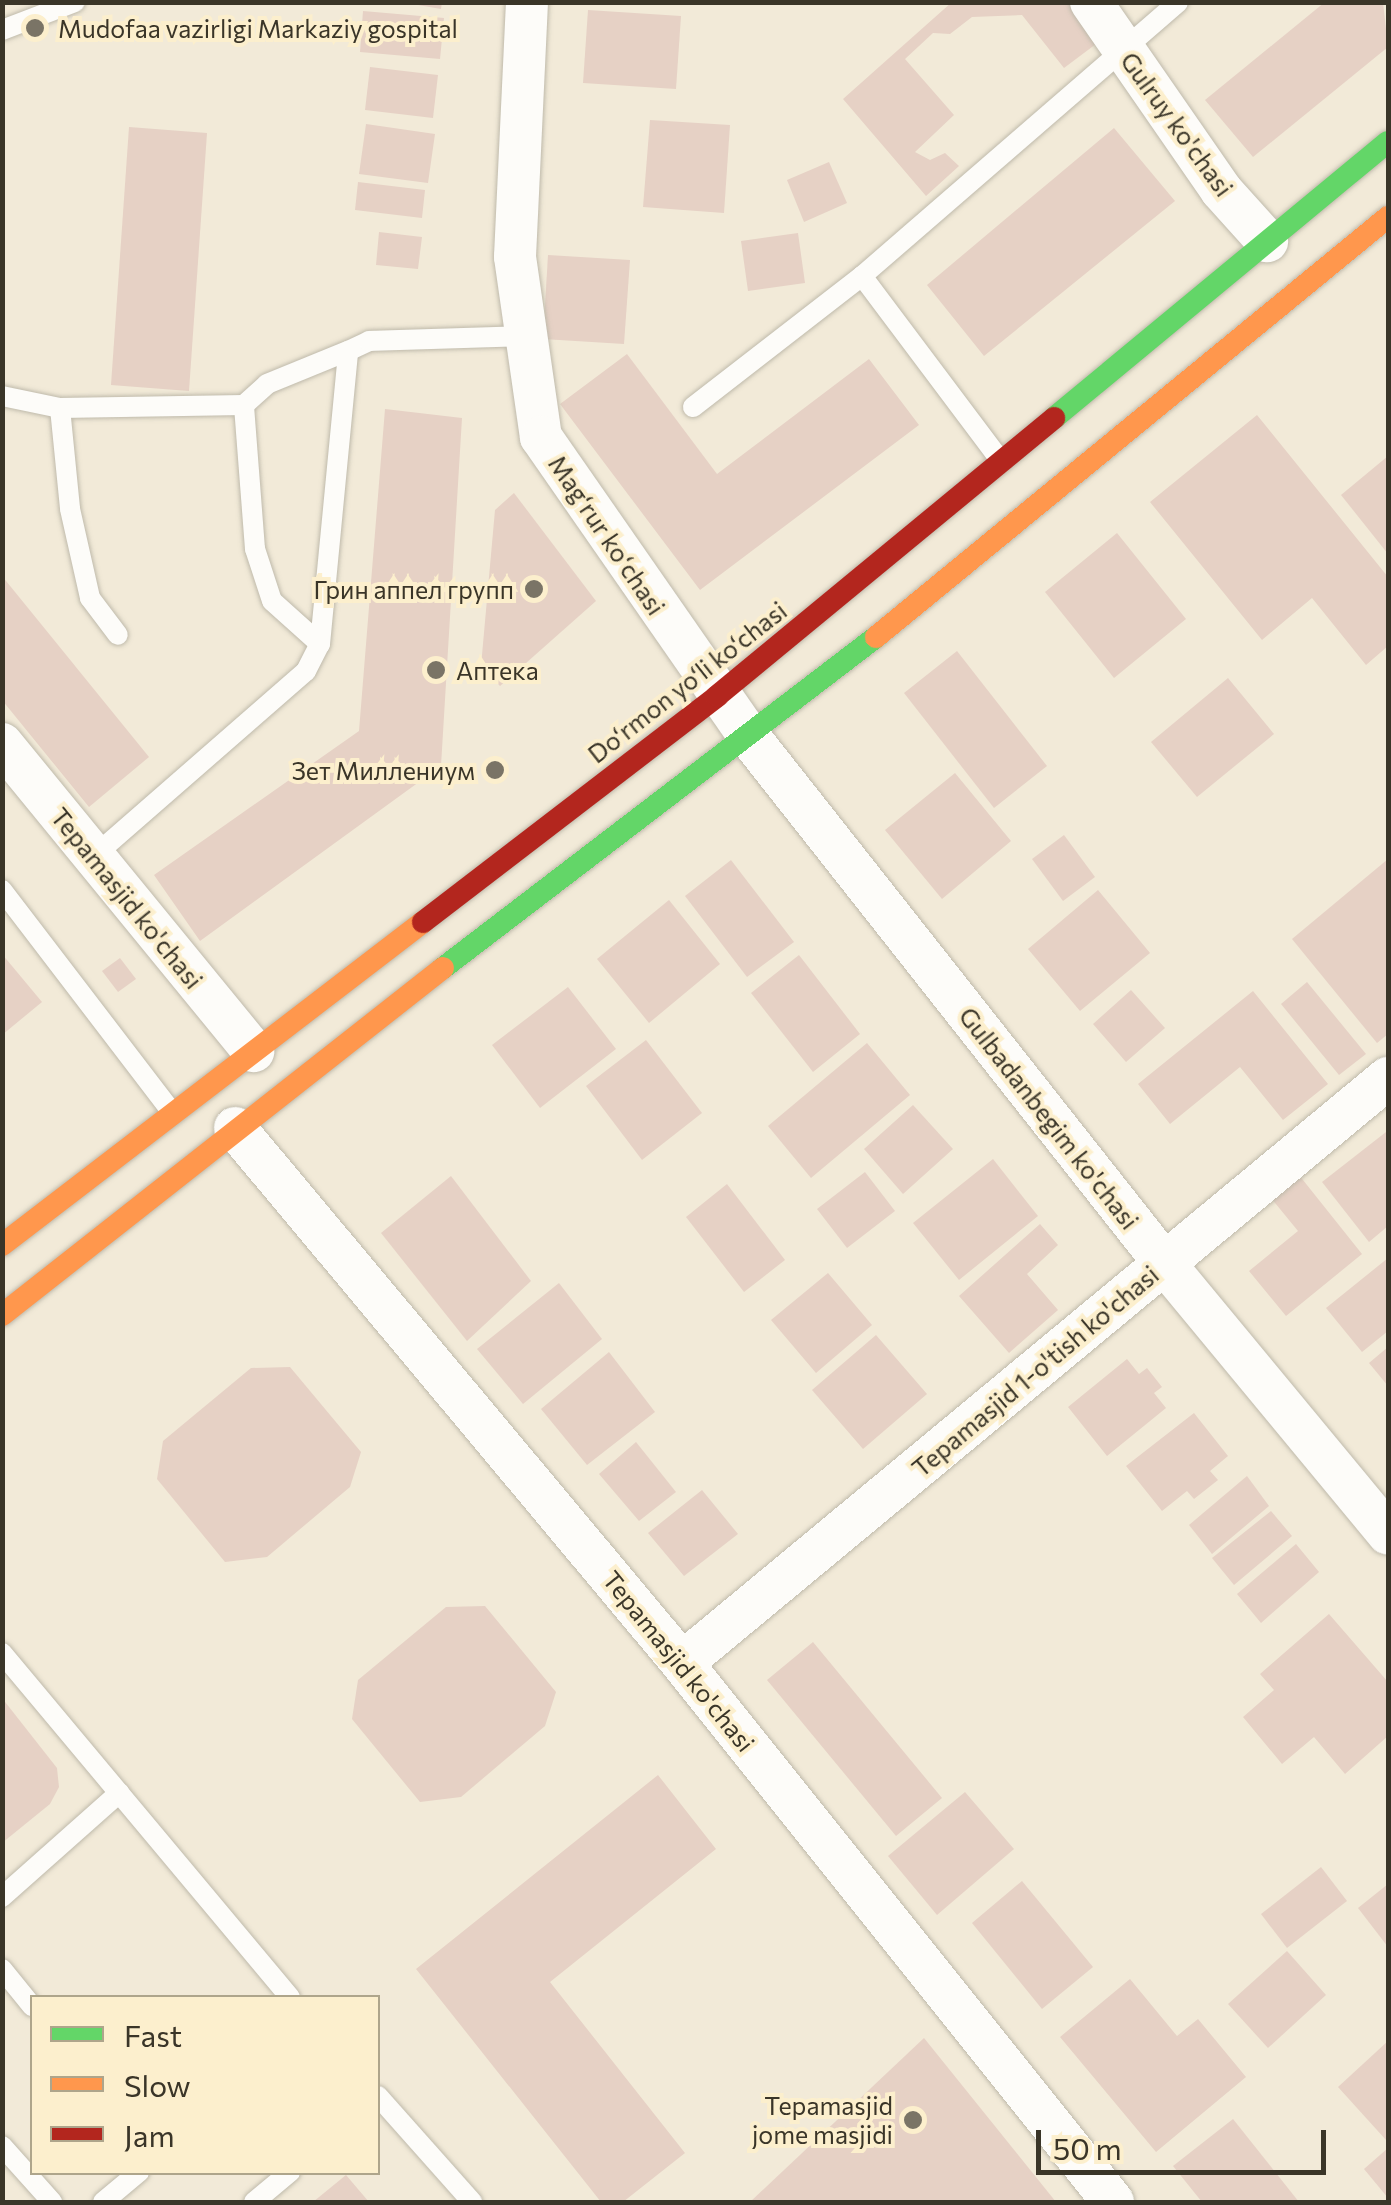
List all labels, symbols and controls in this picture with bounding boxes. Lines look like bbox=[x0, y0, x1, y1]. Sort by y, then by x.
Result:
place label: Mudofaa vazirligi Markaziy gospital bbox=[58, 13, 458, 43]
marker: Mudofaa vazirligi Markaziy gospital bbox=[22, 15, 48, 41]
street label: Gulruy ko'chasi bbox=[1115, 46, 1239, 202]
street label: Magʻrur koʻchasi bbox=[543, 450, 671, 620]
place label: Грин аппел групп bbox=[313, 574, 514, 604]
marker: Грин аппел групп bbox=[523, 578, 545, 600]
street label: Do‘rmon yo‘li ko‘chasi bbox=[582, 595, 792, 769]
place label: Аптека bbox=[456, 655, 539, 685]
marker: Аптека bbox=[425, 659, 447, 681]
place label: Зет Миллениум bbox=[291, 755, 475, 785]
marker: Зет Миллениум bbox=[484, 759, 506, 781]
street label: Tepamasjid ko'chasi bbox=[45, 802, 209, 994]
street label: Gulbadanbegim ko'chasi bbox=[953, 1001, 1145, 1235]
street label: Tepamasjid 1-o'tish ko'chasi bbox=[906, 1259, 1164, 1483]
street label: Tepamasjid ko'chasi bbox=[597, 1565, 761, 1757]
legend bbox=[30, 1995, 380, 2175]
text: Fast bbox=[124, 2016, 182, 2053]
text: Slow bbox=[124, 2066, 191, 2103]
place label: Tepamasjid jome masjidi bbox=[752, 2091, 893, 2150]
marker: Tepamasjid jome masjidi bbox=[902, 2109, 924, 2131]
scale bar bbox=[1041, 2110, 1331, 2172]
text: Jam bbox=[124, 2116, 175, 2153]
text: 50 m bbox=[1053, 2129, 1122, 2166]

